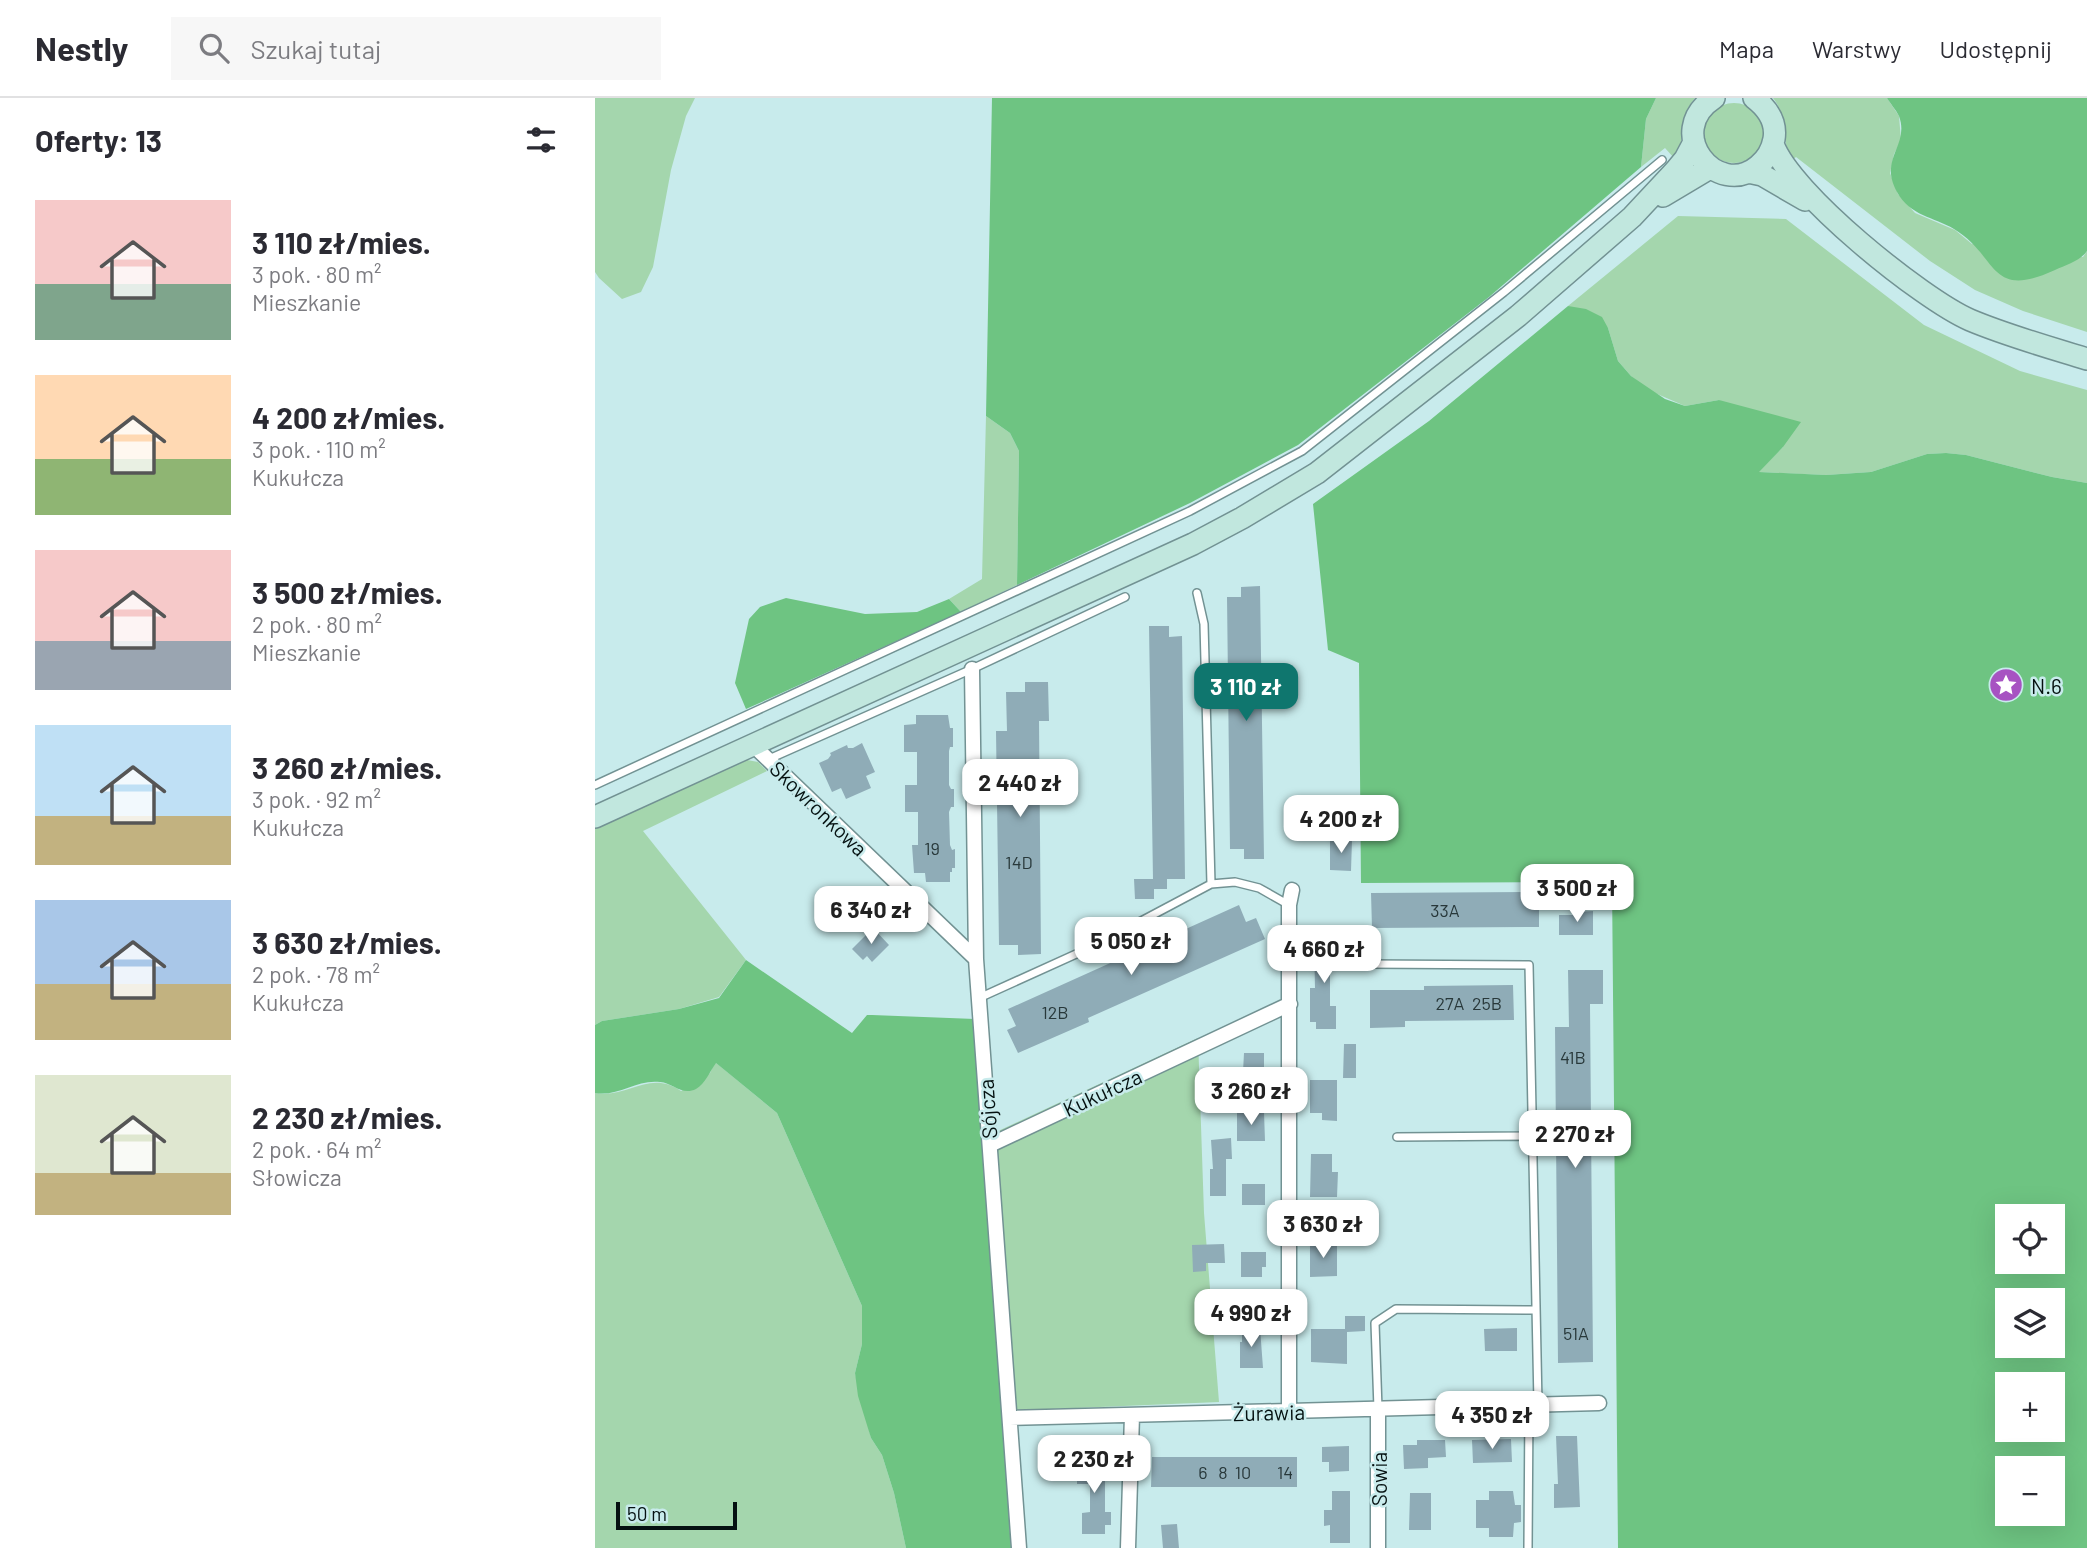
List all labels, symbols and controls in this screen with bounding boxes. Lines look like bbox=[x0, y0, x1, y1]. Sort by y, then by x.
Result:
search box bbox=[171, 17, 661, 80]
text: Nestly bbox=[35, 28, 129, 68]
icon: search bbox=[195, 29, 233, 67]
text: Szukaj tutaj bbox=[251, 33, 381, 64]
text: Mapa bbox=[1719, 34, 1774, 63]
text: Warstwy bbox=[1812, 34, 1901, 63]
text: Udostępnij bbox=[1939, 34, 2052, 63]
icon: filters bbox=[522, 121, 560, 159]
text: Oferty: 13 bbox=[35, 122, 162, 158]
text: 3 110 zł/mies. bbox=[252, 224, 431, 260]
icon: home bbox=[91, 228, 175, 312]
text: 3 pok. · 80 m² bbox=[252, 260, 382, 288]
text: Mieszkanie bbox=[252, 288, 361, 316]
text: 4 200 zł/mies. bbox=[252, 399, 445, 435]
icon: home bbox=[91, 403, 175, 487]
text: 3 pok. · 110 m² bbox=[252, 435, 386, 463]
text: Kukułcza bbox=[252, 463, 344, 491]
text: 3 500 zł/mies. bbox=[252, 574, 443, 610]
icon: home bbox=[91, 578, 175, 662]
text: 2 pok. · 80 m² bbox=[252, 610, 382, 638]
text: Mieszkanie bbox=[252, 638, 361, 666]
pin: 3 110 zł bbox=[1174, 664, 1318, 723]
place icon: N.6 bbox=[1987, 666, 2025, 704]
text: 3 110 zł bbox=[1210, 672, 1282, 700]
place label: N.6 bbox=[2031, 673, 2062, 698]
text: 3 260 zł/mies. bbox=[252, 749, 442, 785]
icon: home bbox=[91, 753, 175, 837]
street label: Skowronkowa bbox=[765, 755, 873, 861]
pin: 2 440 zł bbox=[948, 760, 1092, 819]
text: 2 440 zł bbox=[978, 768, 1062, 796]
text: 3 pok. · 92 m² bbox=[252, 785, 381, 813]
pin: 4 200 zł bbox=[1269, 796, 1413, 855]
text: 4 200 zł bbox=[1300, 804, 1382, 832]
text: Kukułcza bbox=[252, 813, 344, 841]
house number: 19 bbox=[924, 837, 940, 859]
house number: 14D bbox=[1005, 851, 1033, 873]
pin: 3 500 zł bbox=[1505, 864, 1649, 924]
text: 3 500 zł bbox=[1537, 873, 1617, 901]
pin: 6 340 zł bbox=[799, 886, 943, 946]
text: 6 340 zł bbox=[830, 895, 912, 923]
house number: 33A bbox=[1430, 899, 1460, 921]
pin: 5 050 zł bbox=[1059, 918, 1203, 977]
text: 3 630 zł/mies. bbox=[252, 924, 442, 960]
text: 5 050 zł bbox=[1091, 926, 1171, 954]
pin: 4 660 zł bbox=[1252, 926, 1396, 985]
icon: home bbox=[91, 928, 175, 1012]
text: 4 660 zł bbox=[1283, 934, 1365, 962]
text: 2 pok. · 78 m² bbox=[252, 960, 380, 988]
text: Kukułcza bbox=[252, 988, 344, 1016]
house number: 27A bbox=[1435, 992, 1465, 1014]
house number: 25B bbox=[1472, 992, 1502, 1014]
house number: 12B bbox=[1041, 1001, 1069, 1023]
house number: 41B bbox=[1560, 1046, 1586, 1068]
street label: Kukułcza bbox=[1059, 1063, 1145, 1121]
pin: 3 260 zł bbox=[1179, 1068, 1323, 1127]
text: 3 260 zł bbox=[1211, 1076, 1291, 1104]
street label: Sójcza bbox=[972, 1078, 1002, 1140]
text: 2 230 zł/mies. bbox=[252, 1099, 443, 1135]
icon: home bbox=[91, 1103, 175, 1187]
pin: 2 270 zł bbox=[1503, 1110, 1647, 1170]
text: 2 270 zł bbox=[1535, 1119, 1615, 1147]
text: 2 pok. · 64 m² bbox=[252, 1135, 382, 1163]
text: Słowicza bbox=[252, 1163, 342, 1191]
pin: 3 630 zł bbox=[1251, 1200, 1395, 1260]
map controls bbox=[1995, 1204, 2065, 1526]
button: locate bbox=[1995, 1204, 2065, 1274]
text: 3 630 zł bbox=[1283, 1209, 1363, 1237]
button: layers bbox=[1995, 1288, 2065, 1358]
pin: 4 990 zł bbox=[1179, 1290, 1323, 1349]
text: 4 990 zł bbox=[1210, 1298, 1292, 1326]
house number: 51A bbox=[1563, 1322, 1589, 1344]
button: + bbox=[1995, 1372, 2065, 1442]
pin: 4 350 zł bbox=[1420, 1392, 1564, 1451]
street label: Żurawia bbox=[1233, 1399, 1305, 1425]
text: 4 350 zł bbox=[1451, 1400, 1533, 1428]
pin: 2 230 zł bbox=[1022, 1436, 1166, 1495]
text: 2 230 zł bbox=[1054, 1444, 1134, 1472]
street label: Sowia bbox=[1366, 1452, 1391, 1506]
button: − bbox=[1995, 1456, 2065, 1526]
house number: 6 bbox=[1198, 1461, 1208, 1483]
house number: 8 bbox=[1218, 1461, 1228, 1483]
house number: 10 bbox=[1235, 1461, 1251, 1483]
house number: 14 bbox=[1277, 1461, 1293, 1483]
scale bar bbox=[616, 1499, 737, 1531]
text: 50 m bbox=[627, 1502, 667, 1525]

